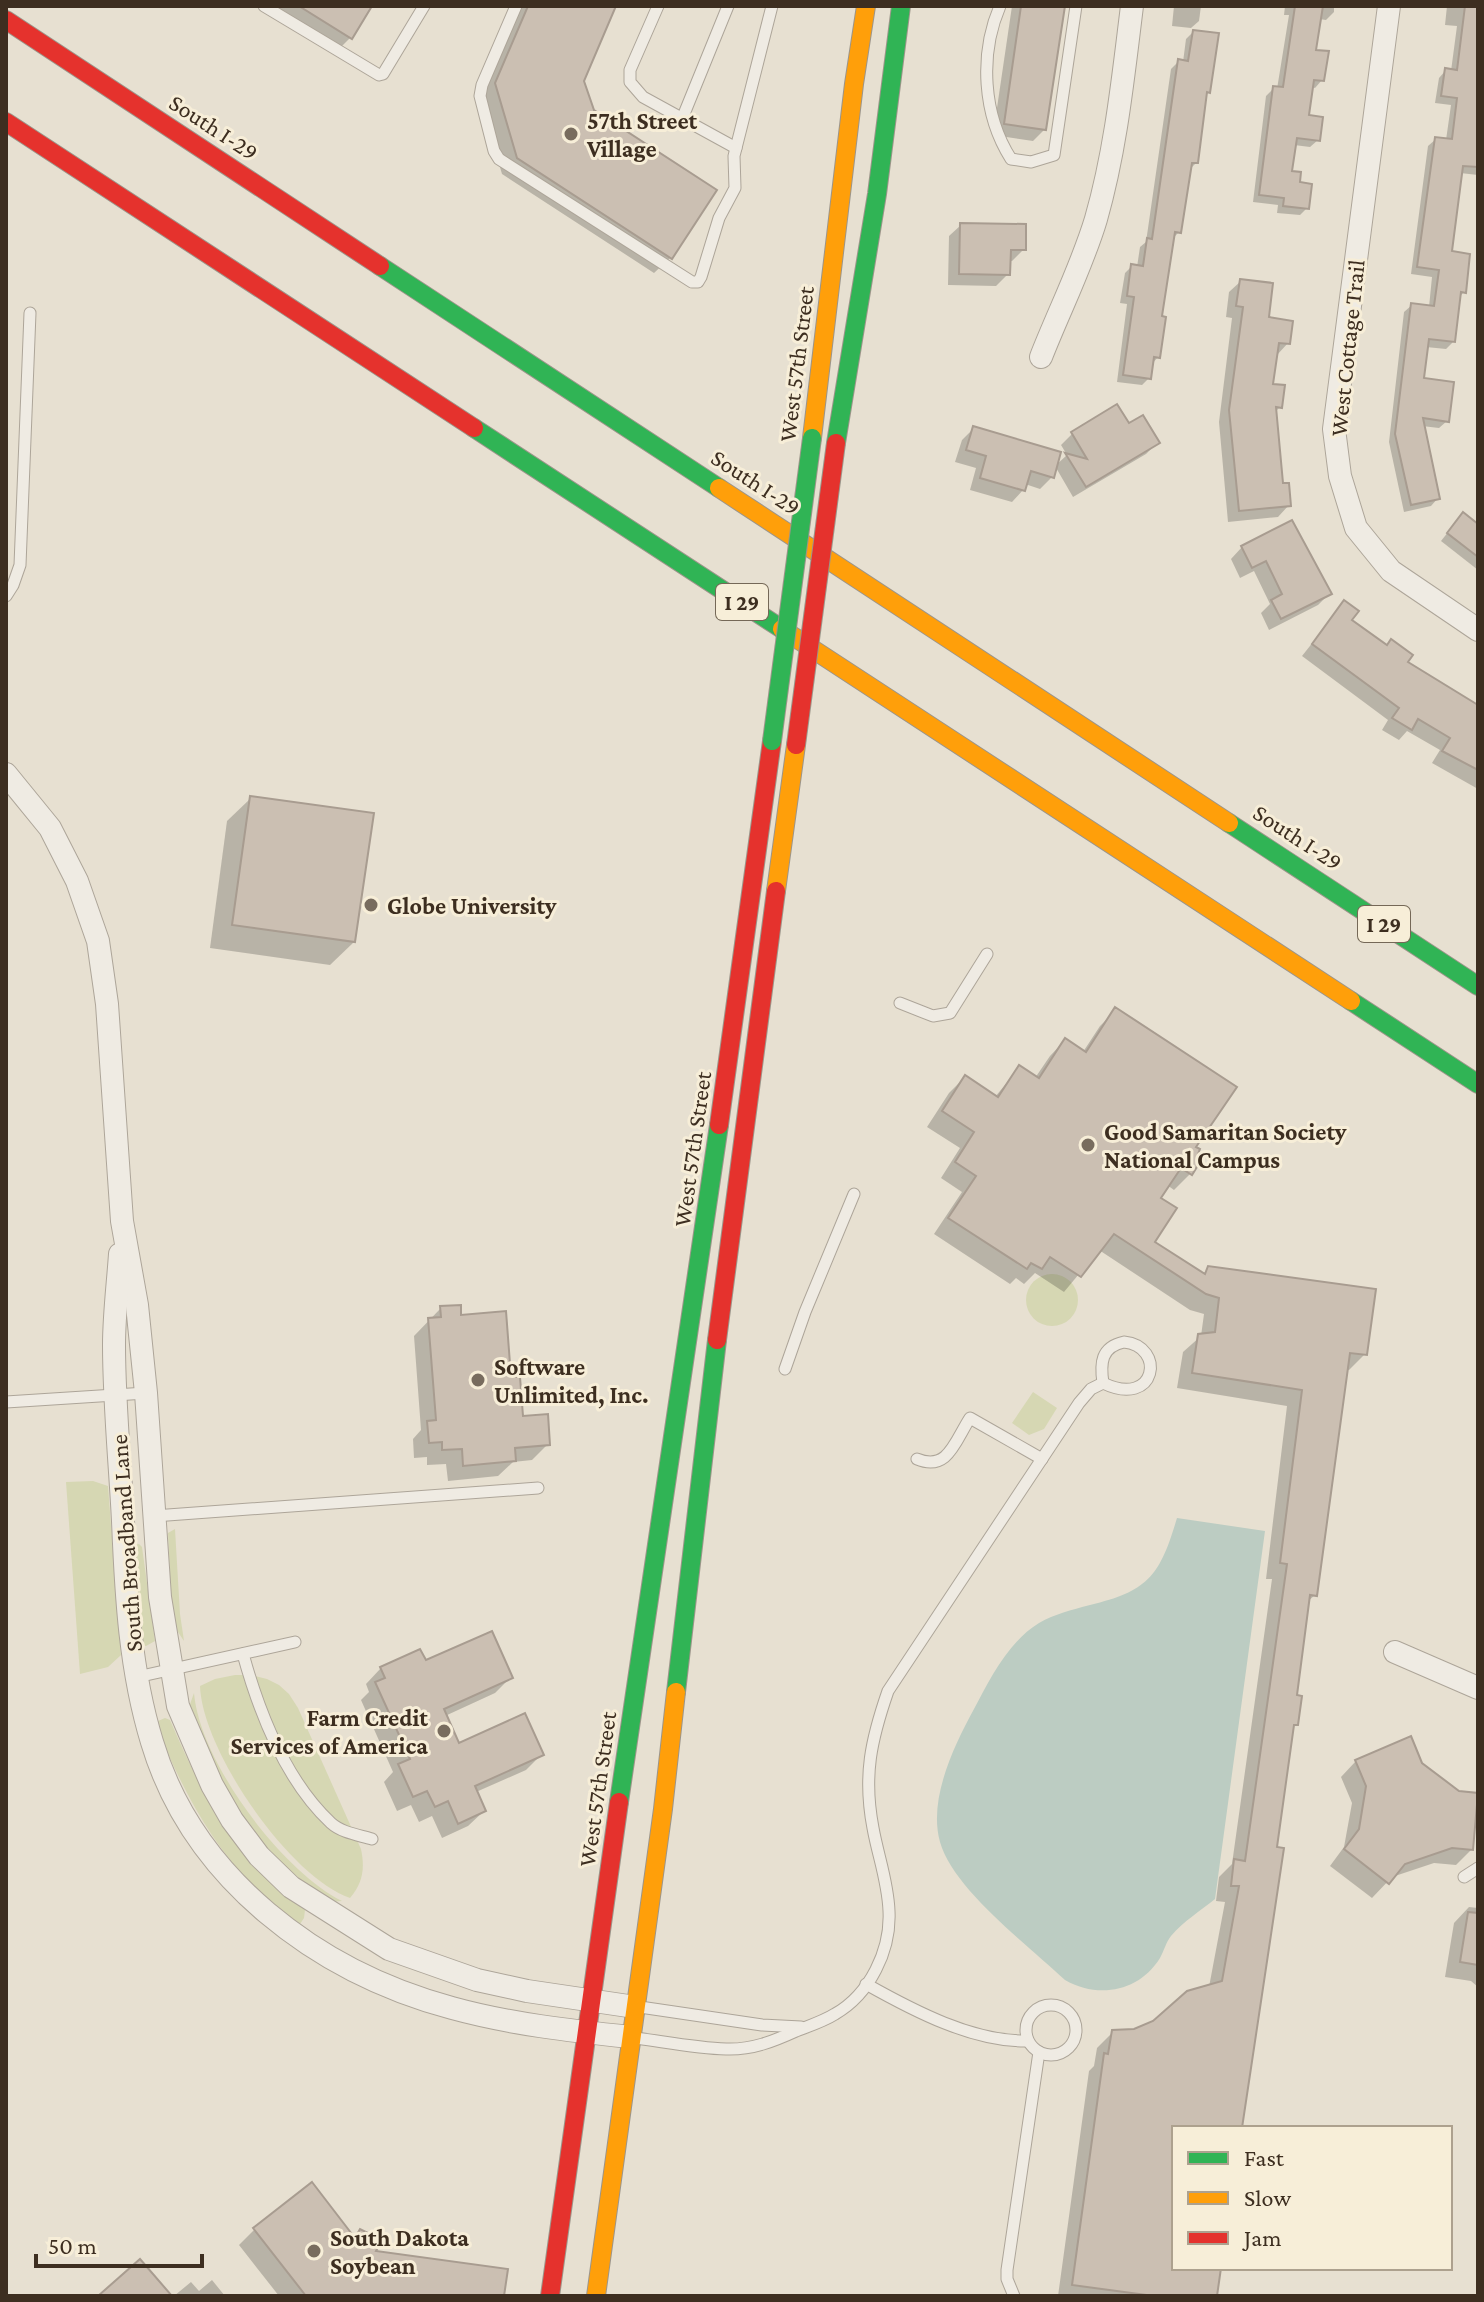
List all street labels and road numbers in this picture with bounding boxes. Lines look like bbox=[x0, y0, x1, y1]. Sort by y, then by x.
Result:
street label: South I-29 bbox=[165, 88, 263, 166]
street label: West Cottage Trail bbox=[1324, 258, 1370, 438]
street label: West 57th Street bbox=[773, 284, 819, 443]
street label: South I-29 bbox=[707, 443, 805, 521]
road number: I 29 bbox=[716, 584, 768, 620]
street label: South I-29 bbox=[1249, 798, 1347, 876]
road number: I 29 bbox=[1358, 906, 1410, 942]
street label: West 57th Street bbox=[668, 1069, 716, 1228]
street label: South Broadband Lane bbox=[105, 1433, 147, 1653]
street label: West 57th Street bbox=[573, 1709, 621, 1868]

